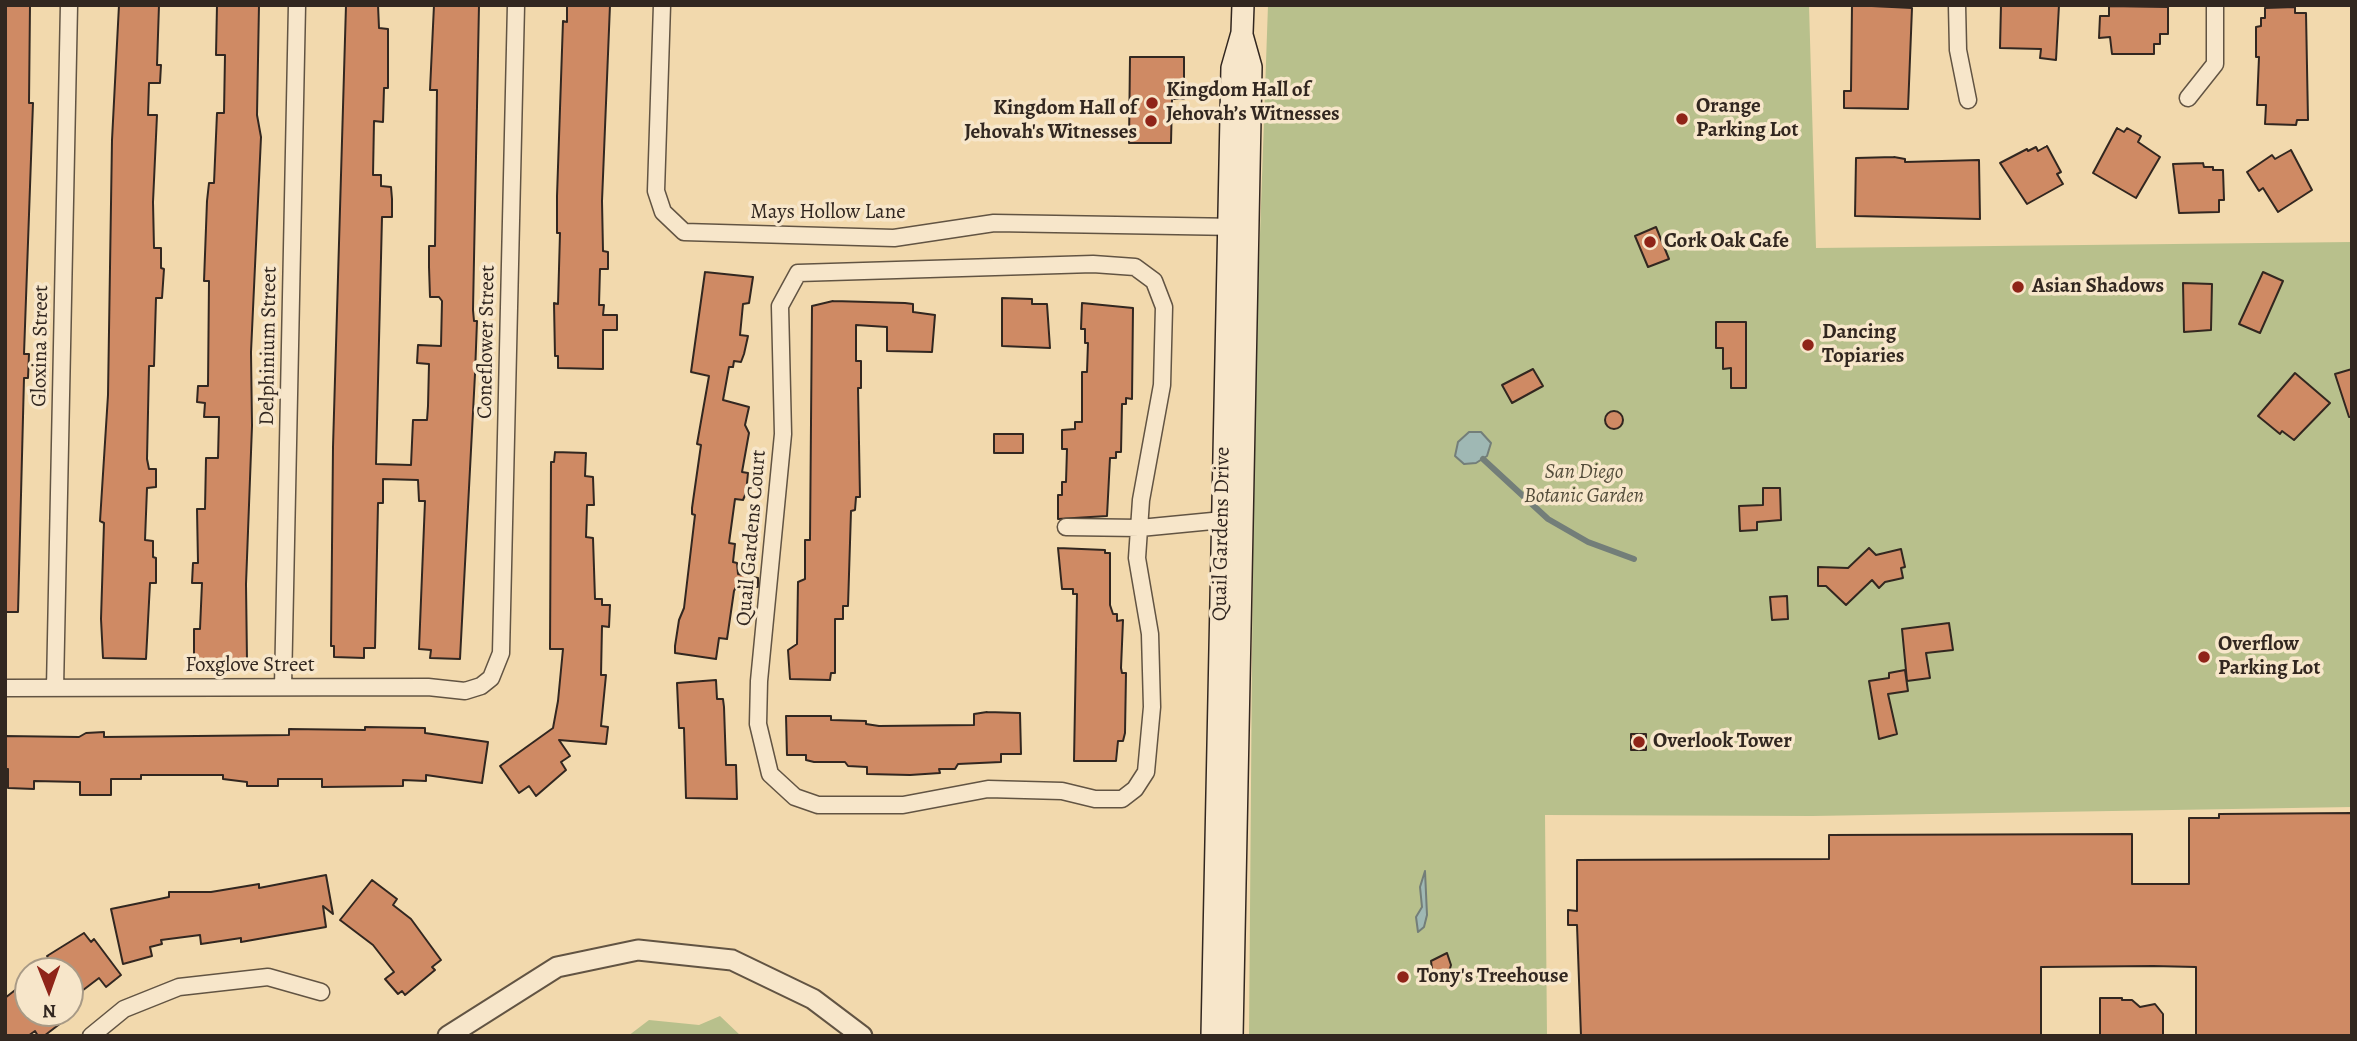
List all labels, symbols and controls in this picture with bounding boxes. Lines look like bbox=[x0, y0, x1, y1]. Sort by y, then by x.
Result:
place label: Kingdom Hall of Jehovah’s Witnesses bbox=[1166, 78, 1340, 128]
place label: Orange Parking Lot bbox=[1696, 94, 1798, 144]
marker: Kingdom Hall of Jehovah’s Witnesses bbox=[1144, 95, 1160, 111]
place label: Kingdom Hall of Jehovah's Witnesses bbox=[964, 96, 1137, 146]
marker: Orange Parking Lot bbox=[1674, 111, 1690, 127]
marker: Kingdom Hall of Jehovah's Witnesses bbox=[1143, 113, 1159, 129]
street label: Mays Hollow Lane bbox=[750, 200, 906, 226]
place label: Cork Oak Cafe bbox=[1664, 229, 1789, 255]
marker: Cork Oak Cafe bbox=[1642, 234, 1658, 250]
street label: Coneflower Street bbox=[473, 265, 501, 419]
street label: Delphinium Street bbox=[255, 266, 283, 426]
place label: Asian Shadows bbox=[2032, 274, 2164, 300]
marker: Asian Shadows bbox=[2010, 279, 2026, 295]
street label: Gloxina Street bbox=[27, 285, 55, 407]
place label: Dancing Topiaries bbox=[1822, 320, 1904, 370]
marker: Dancing Topiaries bbox=[1800, 337, 1816, 353]
street label: Quail Gardens Drive bbox=[1208, 447, 1236, 621]
street label: Quail Gardens Court bbox=[732, 449, 772, 627]
park label: San Diego Botanic Garden bbox=[1524, 460, 1644, 510]
place label: Overflow Parking Lot bbox=[2218, 632, 2320, 682]
marker: Overflow Parking Lot bbox=[2196, 649, 2212, 665]
street label: Foxglove Street bbox=[185, 653, 315, 679]
place label: Overlook Tower bbox=[1653, 729, 1792, 755]
marker: Overlook Tower bbox=[1631, 734, 1647, 750]
north arrow bbox=[14, 957, 84, 1027]
place label: Tony's Treehouse bbox=[1417, 964, 1568, 990]
marker: Tony's Treehouse bbox=[1395, 969, 1411, 985]
text: N bbox=[42, 998, 56, 1024]

